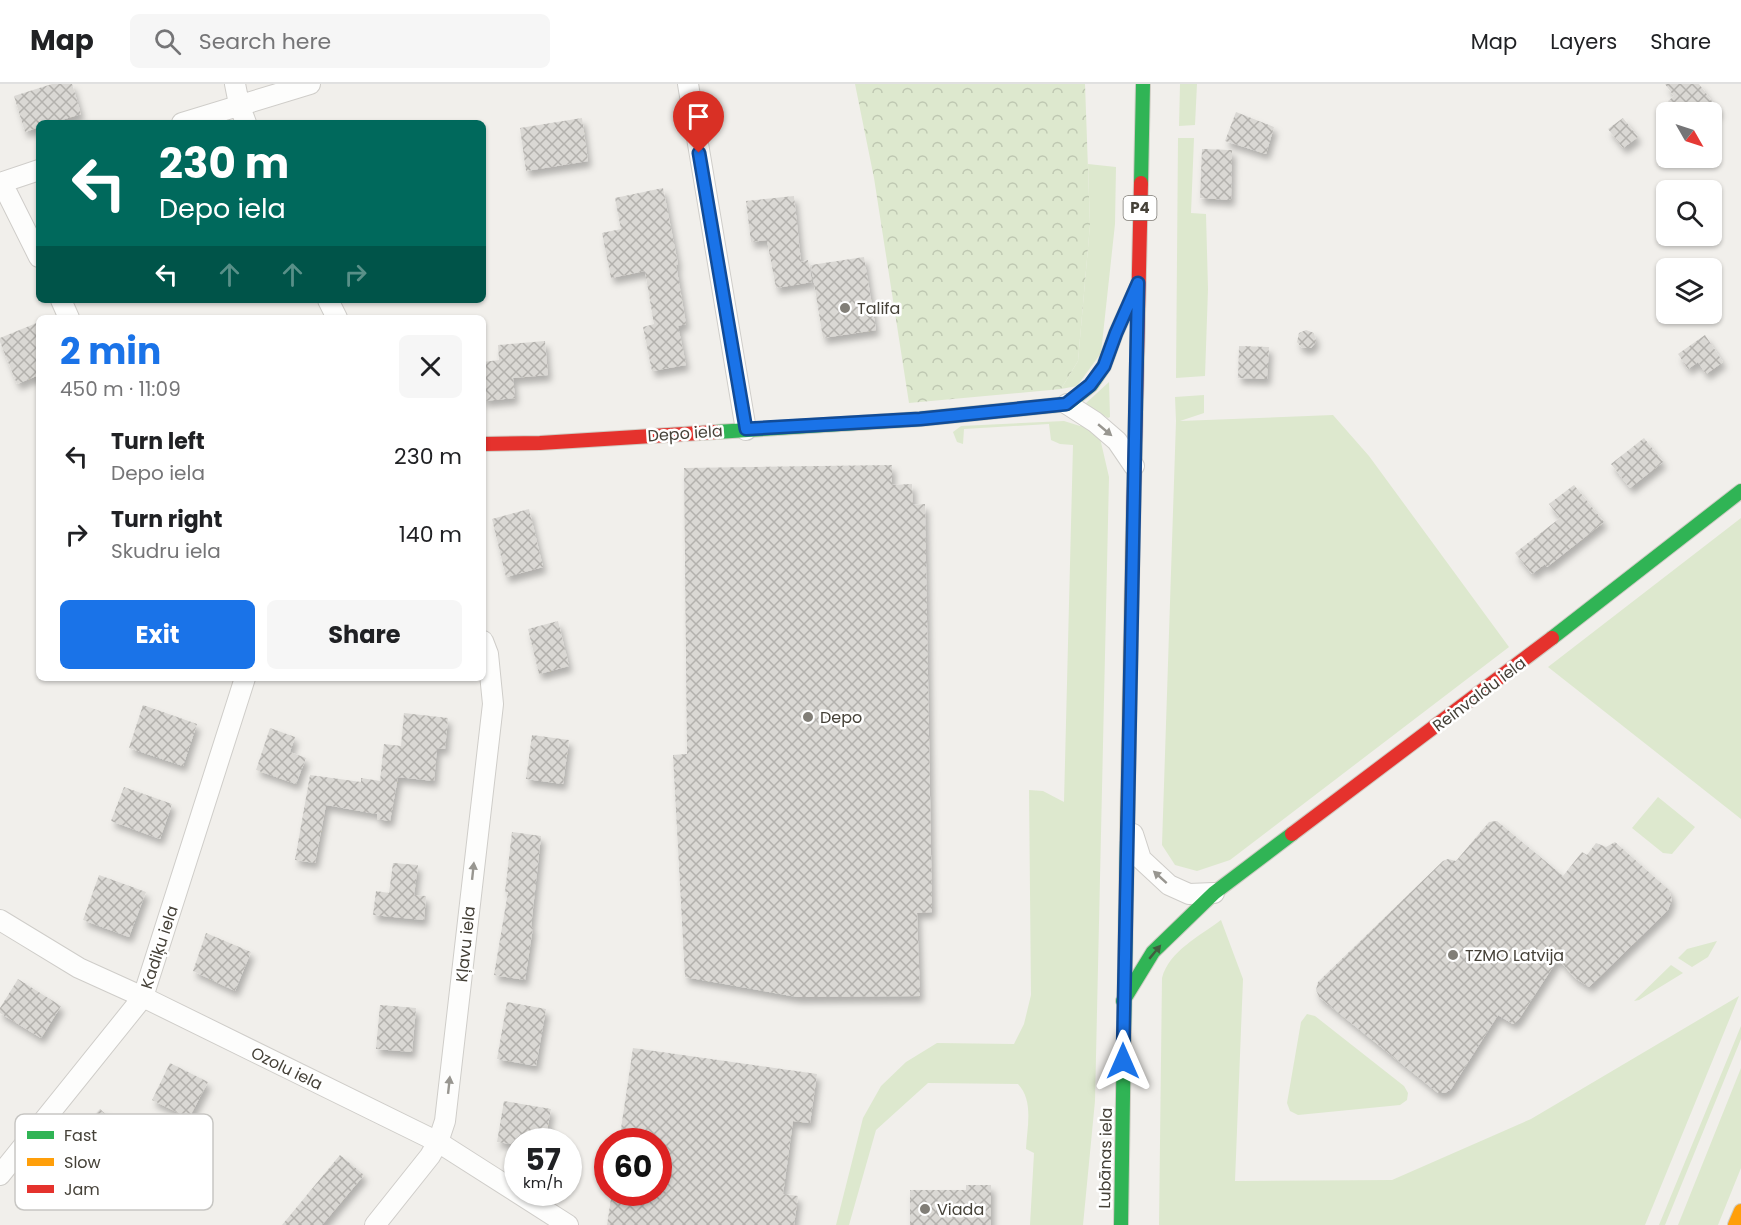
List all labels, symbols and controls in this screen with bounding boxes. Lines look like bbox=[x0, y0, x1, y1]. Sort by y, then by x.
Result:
search box bbox=[130, 14, 550, 68]
text: Map bbox=[30, 21, 94, 60]
icon: search bbox=[151, 25, 184, 58]
text: Search here bbox=[199, 26, 331, 57]
text: Map bbox=[1471, 27, 1517, 56]
text: Layers bbox=[1550, 27, 1617, 56]
text: Share bbox=[1650, 27, 1711, 56]
pin bbox=[673, 91, 724, 153]
icon: arrive bbox=[682, 100, 715, 133]
north arrow bbox=[1656, 102, 1722, 168]
map controls bbox=[1656, 102, 1722, 324]
text: 230 m bbox=[159, 134, 289, 193]
icon: left bbox=[60, 144, 138, 222]
button: search bbox=[1656, 180, 1722, 246]
text: Depo iela bbox=[159, 190, 286, 227]
road number: P4 bbox=[1124, 196, 1156, 220]
icon: left bbox=[150, 258, 183, 291]
icon: ahead bbox=[213, 258, 246, 291]
icon: ahead bbox=[276, 258, 309, 291]
icon: right bbox=[339, 258, 372, 291]
button: layers bbox=[1656, 258, 1722, 324]
place label: Talifa bbox=[857, 297, 900, 320]
marker: Talifa bbox=[838, 301, 852, 315]
text: 2 min bbox=[60, 326, 161, 377]
button: close bbox=[399, 335, 462, 398]
text: 450 m · 11:09 bbox=[60, 375, 181, 403]
street label: Depo iela bbox=[647, 419, 723, 448]
one-way arrow bbox=[1097, 424, 1113, 437]
text: Turn left bbox=[111, 426, 205, 457]
icon: left bbox=[60, 440, 93, 473]
text: 230 m bbox=[394, 441, 462, 472]
text: Depo iela bbox=[111, 459, 205, 487]
text: Turn right bbox=[111, 504, 222, 535]
icon: right bbox=[60, 518, 93, 551]
text: 140 m bbox=[399, 519, 462, 550]
text: Skudru iela bbox=[111, 537, 221, 565]
button: Exit bbox=[60, 600, 255, 669]
button: Share bbox=[267, 600, 462, 669]
street label: Reinvaldu iela bbox=[1428, 652, 1531, 737]
place label: Depo bbox=[820, 706, 862, 729]
marker: Depo bbox=[801, 710, 815, 724]
one-way arrow bbox=[468, 861, 478, 880]
one-way arrow bbox=[1153, 870, 1168, 884]
street label: Kadiķu iela bbox=[135, 902, 184, 992]
street label: Kļavu iela bbox=[450, 905, 481, 983]
one-way arrow bbox=[1149, 944, 1162, 960]
place label: TZMO Latvija bbox=[1465, 944, 1564, 967]
marker: TZMO Latvija bbox=[1446, 948, 1460, 962]
position arrow bbox=[1091, 1029, 1155, 1093]
street label: Ozolu iela bbox=[247, 1041, 326, 1096]
one-way arrow bbox=[444, 1076, 454, 1095]
street label: Lubānas iela bbox=[1093, 1107, 1118, 1209]
legend bbox=[15, 1114, 213, 1210]
text: Fast bbox=[64, 1124, 97, 1147]
speed limit sign: 60 bbox=[594, 1128, 672, 1206]
text: 57 bbox=[525, 1138, 561, 1181]
text: Slow bbox=[64, 1151, 101, 1174]
text: km/h bbox=[523, 1172, 563, 1193]
text: Jam bbox=[64, 1178, 100, 1201]
place label: Viada bbox=[937, 1198, 984, 1221]
marker: Viada bbox=[918, 1202, 932, 1216]

